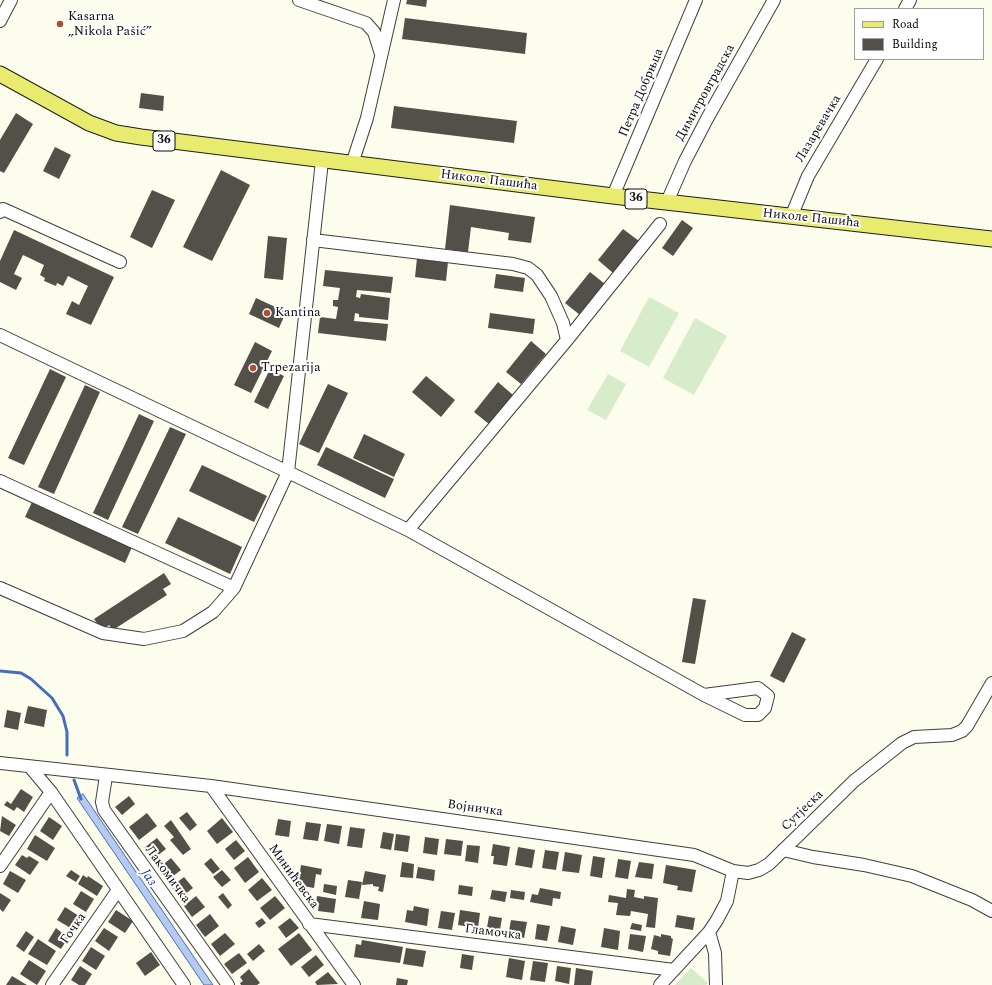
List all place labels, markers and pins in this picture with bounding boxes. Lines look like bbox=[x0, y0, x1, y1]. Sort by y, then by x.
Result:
place label: Kasarna „Nikola Pašić” bbox=[68, 9, 152, 40]
marker: Kasarna „Nikola Pašić” bbox=[55, 19, 65, 29]
place label: Kantina bbox=[275, 305, 321, 321]
marker: Kantina bbox=[262, 308, 272, 318]
place label: Trpezarija bbox=[261, 360, 321, 376]
marker: Trpezarija bbox=[248, 363, 258, 373]

